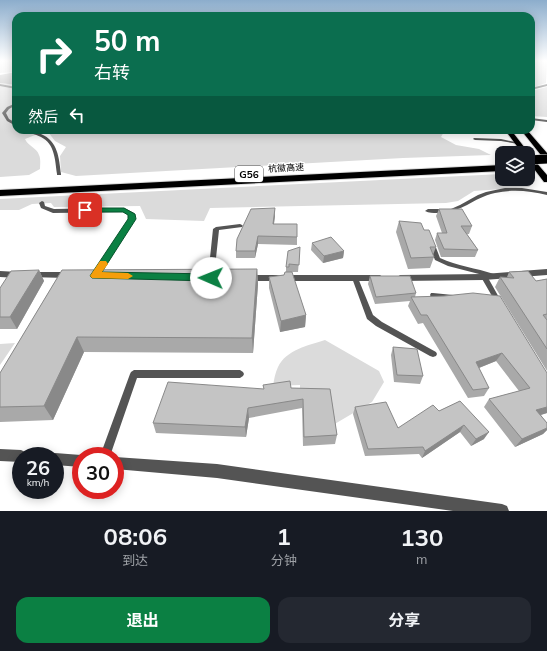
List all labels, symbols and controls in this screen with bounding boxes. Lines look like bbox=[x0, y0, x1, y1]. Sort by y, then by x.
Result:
text: 50 m bbox=[94, 23, 160, 58]
icon: right bbox=[28, 28, 80, 80]
text: 右转 bbox=[94, 61, 130, 84]
icon: left bbox=[66, 104, 88, 126]
text: 然后 bbox=[28, 107, 58, 126]
map controls bbox=[495, 146, 535, 186]
button: layers bbox=[495, 146, 535, 186]
street label: 杭徽高速 bbox=[268, 161, 304, 174]
road number: G56 bbox=[235, 166, 263, 182]
pin bbox=[68, 193, 102, 227]
icon: arrive bbox=[74, 199, 96, 221]
position arrow bbox=[190, 257, 232, 299]
speed limit sign: 30 bbox=[72, 447, 124, 499]
text: 26 bbox=[26, 455, 50, 480]
text: km/h bbox=[27, 476, 49, 489]
text: 08:06 bbox=[104, 521, 167, 551]
text: 1 bbox=[276, 521, 291, 551]
text: 130 bbox=[400, 522, 443, 552]
text: m bbox=[416, 551, 428, 567]
text: 到达 bbox=[122, 552, 148, 568]
text: 分钟 bbox=[271, 552, 297, 568]
button: 退出 bbox=[16, 597, 270, 643]
button: 分享 bbox=[278, 597, 531, 643]

